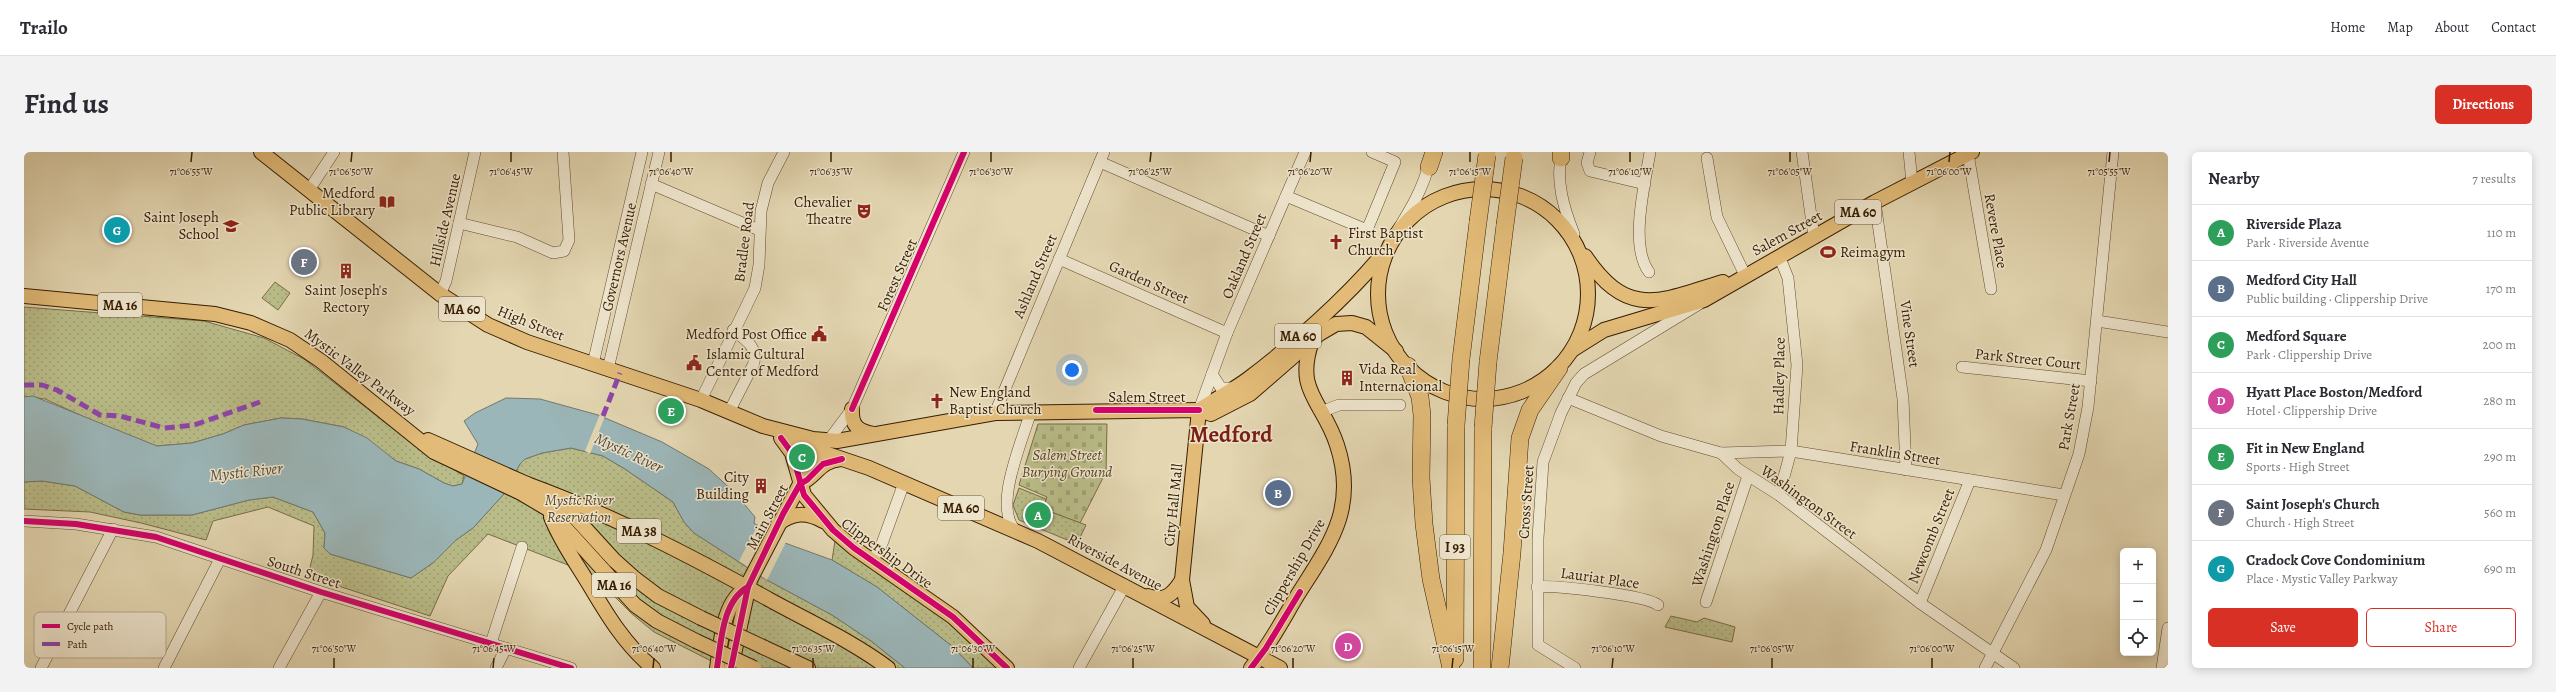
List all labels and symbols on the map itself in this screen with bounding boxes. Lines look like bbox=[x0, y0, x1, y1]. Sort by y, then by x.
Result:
text: 71°06'55"W bbox=[169, 165, 213, 178]
text: 71°06'50"W bbox=[329, 165, 374, 178]
text: 71°06'45"W bbox=[489, 165, 533, 178]
text: 71°06'40"W bbox=[649, 165, 694, 178]
text: 71°06'35"W bbox=[809, 165, 853, 178]
text: 71°06'30"W bbox=[969, 165, 1014, 178]
text: 71°06'25"W bbox=[1128, 165, 1173, 178]
text: 71°06'20"W bbox=[1288, 165, 1333, 178]
text: 71°06'15"W bbox=[1449, 165, 1492, 178]
text: 71°06'10"W bbox=[1608, 165, 1652, 178]
text: 71°06'05"W bbox=[1768, 165, 1813, 178]
text: 71°06'00"W bbox=[1926, 165, 1972, 178]
text: 71°05'55"W bbox=[2088, 165, 2131, 178]
street label: Hillside Avenue bbox=[425, 171, 466, 269]
place label: Medford Public Library bbox=[289, 183, 376, 220]
place label: Chevalier Theatre bbox=[794, 192, 852, 229]
street label: Revere Place bbox=[1980, 192, 2012, 270]
library icon: Medford Public Library bbox=[378, 193, 396, 211]
street label: Governors Avenue bbox=[597, 200, 641, 313]
street label: Bradlee Road bbox=[729, 200, 759, 283]
road number: MA 60 bbox=[1835, 200, 1881, 224]
theatre icon: Chevalier Theatre bbox=[855, 202, 873, 220]
street label: Salem Street bbox=[1748, 205, 1826, 260]
place label: Saint Joseph School bbox=[144, 207, 219, 244]
street label: Oakland Street bbox=[1217, 210, 1271, 302]
pin: G bbox=[104, 215, 130, 245]
school or university icon: Saint Joseph School bbox=[222, 217, 240, 235]
place label: First Baptist Church bbox=[1348, 223, 1423, 260]
street label: Ashland Street bbox=[1008, 231, 1062, 322]
church icon: First Baptist Church bbox=[1327, 233, 1345, 251]
street label: Forest Street bbox=[872, 235, 922, 315]
place label: Reimagym bbox=[1840, 242, 1906, 262]
sports icon: Reimagym bbox=[1819, 243, 1837, 261]
pin: F bbox=[291, 247, 317, 277]
street label: Garden Street bbox=[1106, 256, 1192, 308]
building icon: Saint Joseph's Rectory bbox=[337, 262, 355, 280]
place label: Saint Joseph's Rectory bbox=[305, 280, 387, 317]
road number: MA 16 bbox=[98, 293, 142, 317]
road number: MA 60 bbox=[439, 297, 485, 321]
street label: Vine Street bbox=[1895, 298, 1925, 369]
street label: High Street bbox=[494, 300, 568, 346]
street label: Mystic Valley Parkway bbox=[300, 324, 420, 421]
place label: Medford Post Office bbox=[685, 324, 807, 344]
road number: MA 60 bbox=[1275, 324, 1321, 348]
public building icon: Medford Post Office bbox=[810, 325, 828, 343]
street label: Hadley Place bbox=[1768, 337, 1790, 415]
street label: Park Street Court bbox=[1974, 343, 2082, 375]
place label: Islamic Cultural Center of Medford bbox=[706, 344, 820, 381]
public building icon: Islamic Cultural Center of Medford bbox=[685, 354, 703, 372]
place label: Vida Real Internacional bbox=[1358, 359, 1442, 396]
your location bbox=[1062, 360, 1082, 380]
building icon: Vida Real Internacional bbox=[1338, 369, 1356, 387]
place label: New England Baptist Church bbox=[949, 382, 1041, 419]
street label: Park Street bbox=[2053, 382, 2085, 452]
street label: Salem Street bbox=[1108, 387, 1186, 407]
church icon: New England Baptist Church bbox=[928, 392, 946, 410]
pin: E bbox=[658, 396, 684, 426]
district label: Medford bbox=[1189, 419, 1273, 450]
water label: Mystic River bbox=[591, 427, 667, 479]
street label: Franklin Street bbox=[1848, 436, 1942, 470]
pin: C bbox=[789, 442, 815, 472]
park label: Salem Street Burying Ground bbox=[1022, 445, 1112, 482]
water label: Mystic River bbox=[208, 457, 284, 487]
street label: Washington Street bbox=[1756, 460, 1861, 544]
street label: City Hall Mall bbox=[1159, 462, 1187, 547]
street label: Cross Street bbox=[1513, 464, 1539, 540]
place label: City Building bbox=[696, 467, 749, 504]
building icon: City Building bbox=[752, 477, 770, 495]
pin: B bbox=[1265, 478, 1291, 508]
street label: Washington Place bbox=[1686, 479, 1739, 590]
street label: Main Street bbox=[741, 481, 793, 553]
street label: Newcomb Street bbox=[1903, 485, 1959, 587]
park label: Mystic River Reservation bbox=[545, 490, 614, 527]
road number: MA 60 bbox=[938, 496, 984, 520]
pin: A bbox=[1025, 500, 1051, 530]
street label: Clippership Drive bbox=[837, 513, 937, 593]
street label: Clippership Drive bbox=[1258, 515, 1330, 619]
road number: MA 38 bbox=[617, 519, 661, 543]
street label: Riverside Avenue bbox=[1064, 529, 1166, 596]
road number: I 93 bbox=[1440, 535, 1470, 559]
street label: South Street bbox=[265, 551, 343, 593]
street label: Lauriat Place bbox=[1559, 563, 1641, 593]
road number: MA 16 bbox=[592, 573, 636, 597]
legend bbox=[34, 612, 166, 658]
text: Cycle path bbox=[67, 619, 114, 634]
pin: D bbox=[1335, 631, 1361, 661]
text: Path bbox=[67, 637, 88, 652]
text: 71°06'50"W bbox=[312, 642, 357, 655]
text: 71°06'45"W bbox=[472, 642, 516, 655]
text: 71°06'40"W bbox=[632, 642, 677, 655]
text: 71°06'35"W bbox=[791, 642, 835, 655]
text: 71°06'30"W bbox=[951, 642, 996, 655]
text: 71°06'25"W bbox=[1111, 642, 1156, 655]
text: 71°06'20"W bbox=[1271, 642, 1316, 655]
text: 71°06'15"W bbox=[1432, 642, 1475, 655]
text: 71°06'10"W bbox=[1591, 642, 1635, 655]
text: 71°06'05"W bbox=[1750, 642, 1795, 655]
text: 71°06'00"W bbox=[1909, 642, 1955, 655]

